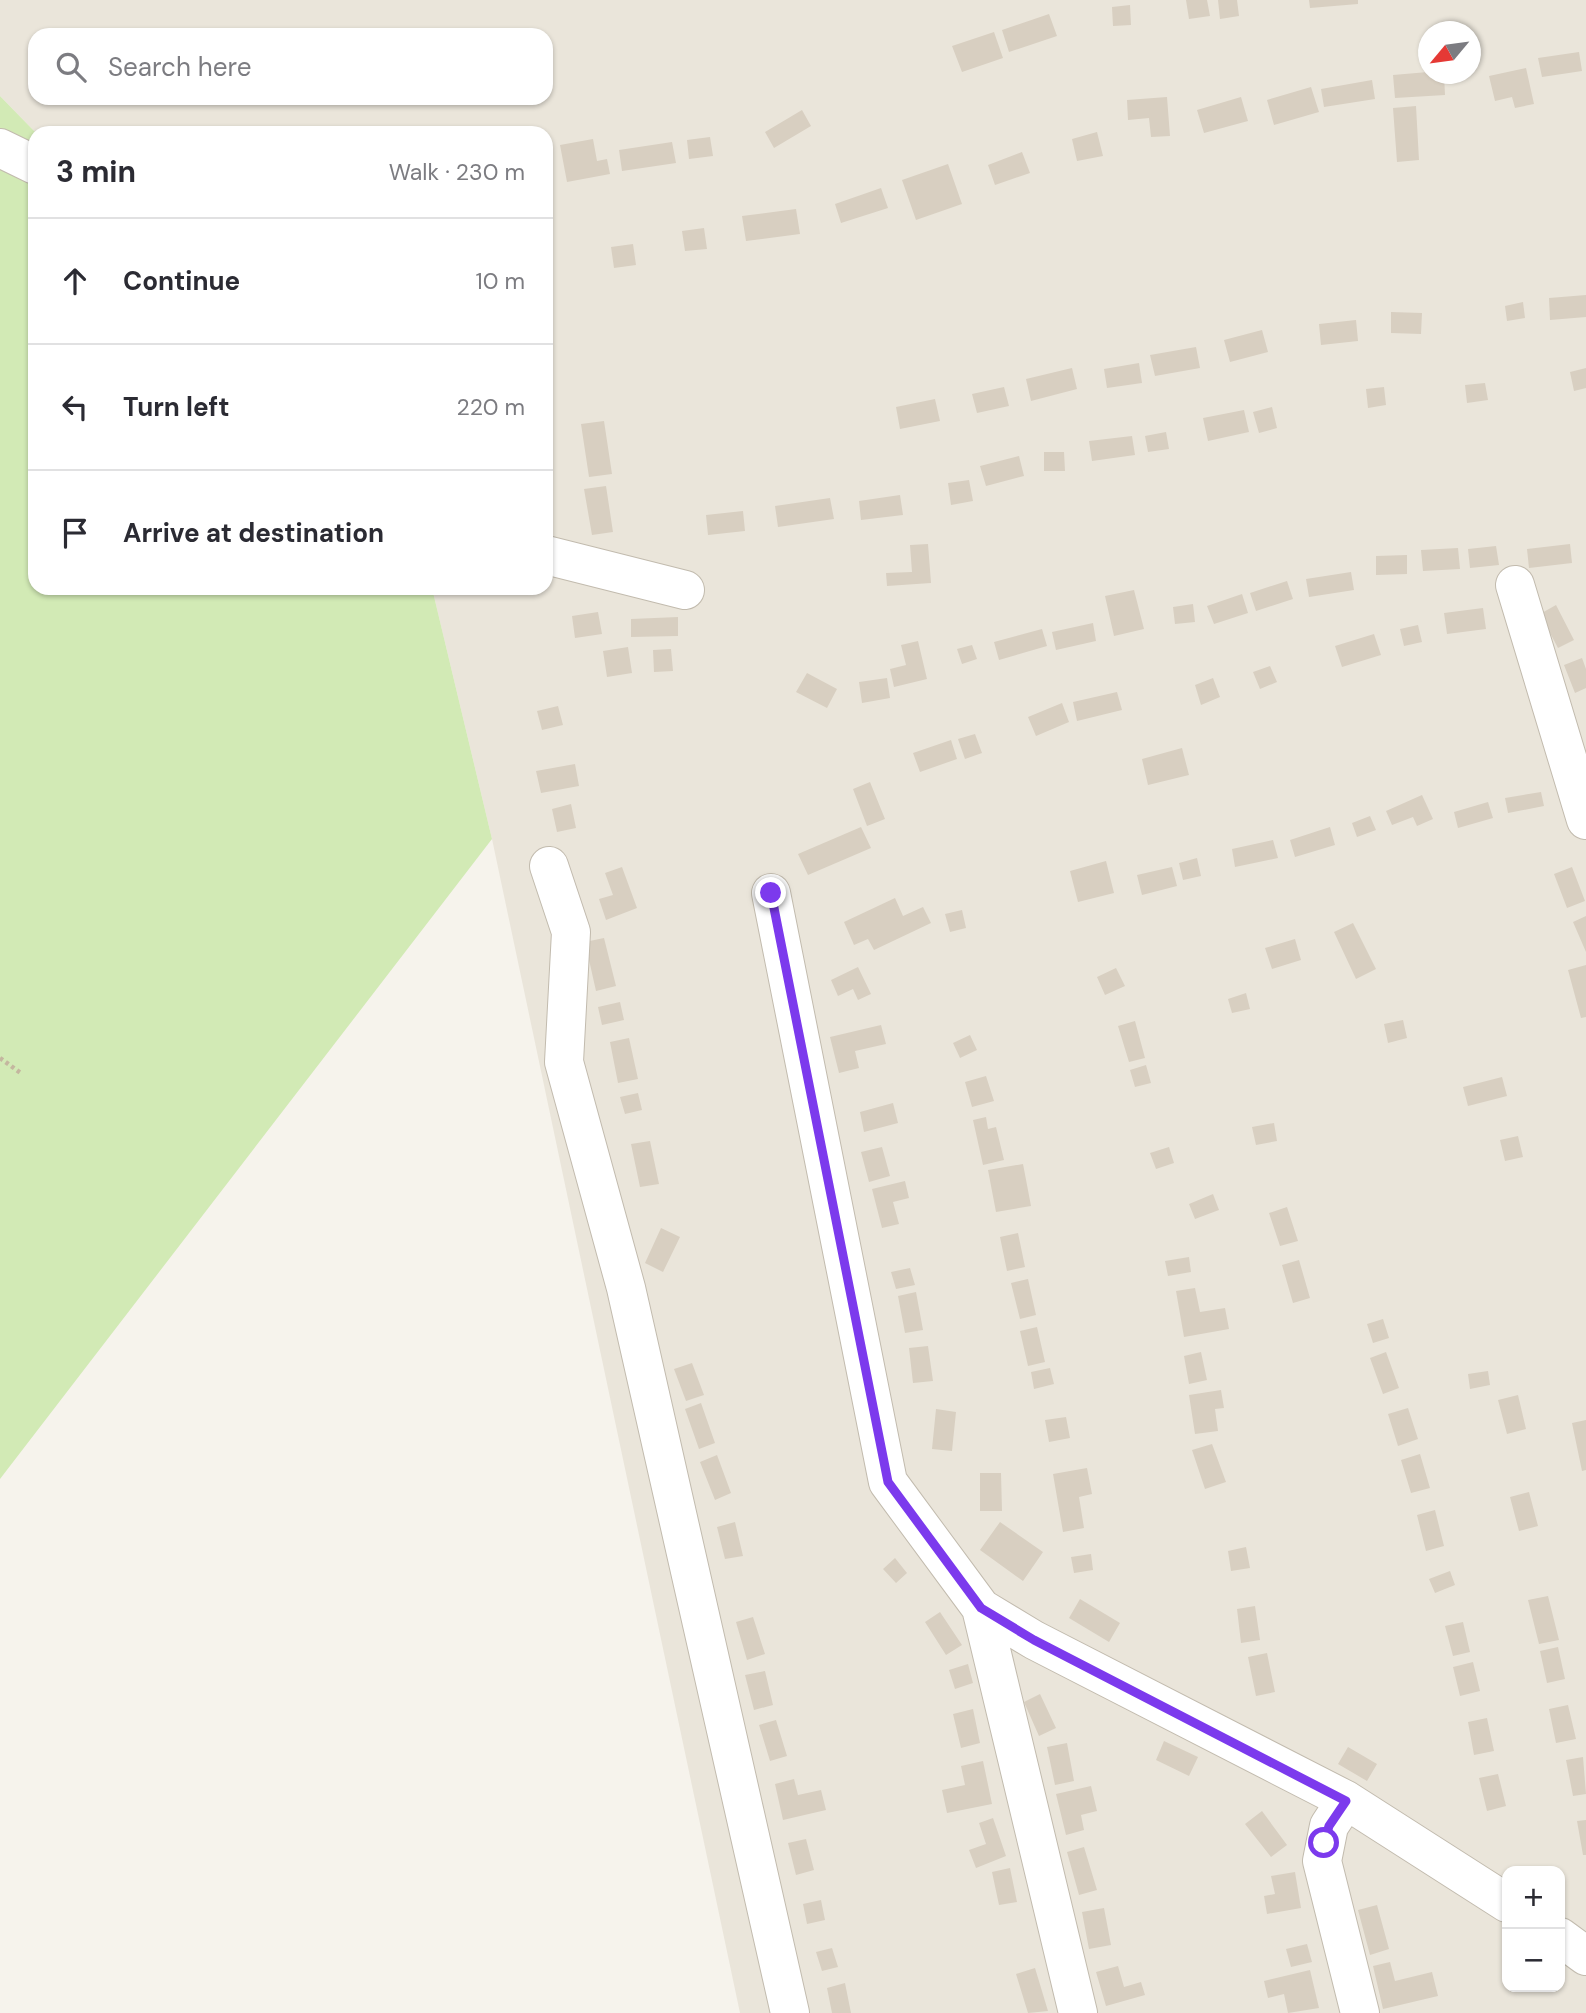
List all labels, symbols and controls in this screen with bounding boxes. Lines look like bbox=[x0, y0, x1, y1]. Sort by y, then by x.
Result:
north arrow bbox=[1418, 21, 1481, 84]
search box bbox=[28, 28, 553, 105]
icon: search bbox=[52, 48, 90, 86]
text: Search here bbox=[108, 50, 251, 84]
text: 3 min bbox=[56, 152, 136, 191]
text: Walk · 230 m bbox=[389, 157, 525, 187]
icon: ahead bbox=[56, 262, 94, 300]
text: Continue bbox=[123, 264, 240, 298]
text: 10 m bbox=[475, 266, 525, 296]
icon: left bbox=[56, 388, 94, 426]
text: Turn left bbox=[123, 390, 230, 424]
text: 220 m bbox=[456, 392, 525, 422]
icon: arrive bbox=[56, 514, 94, 552]
text: Arrive at destination bbox=[123, 516, 384, 550]
route end bbox=[755, 877, 786, 908]
route start bbox=[1308, 1827, 1339, 1858]
map controls bbox=[1502, 1866, 1565, 1992]
button: + bbox=[1502, 1866, 1565, 1929]
button: − bbox=[1502, 1929, 1565, 1992]

